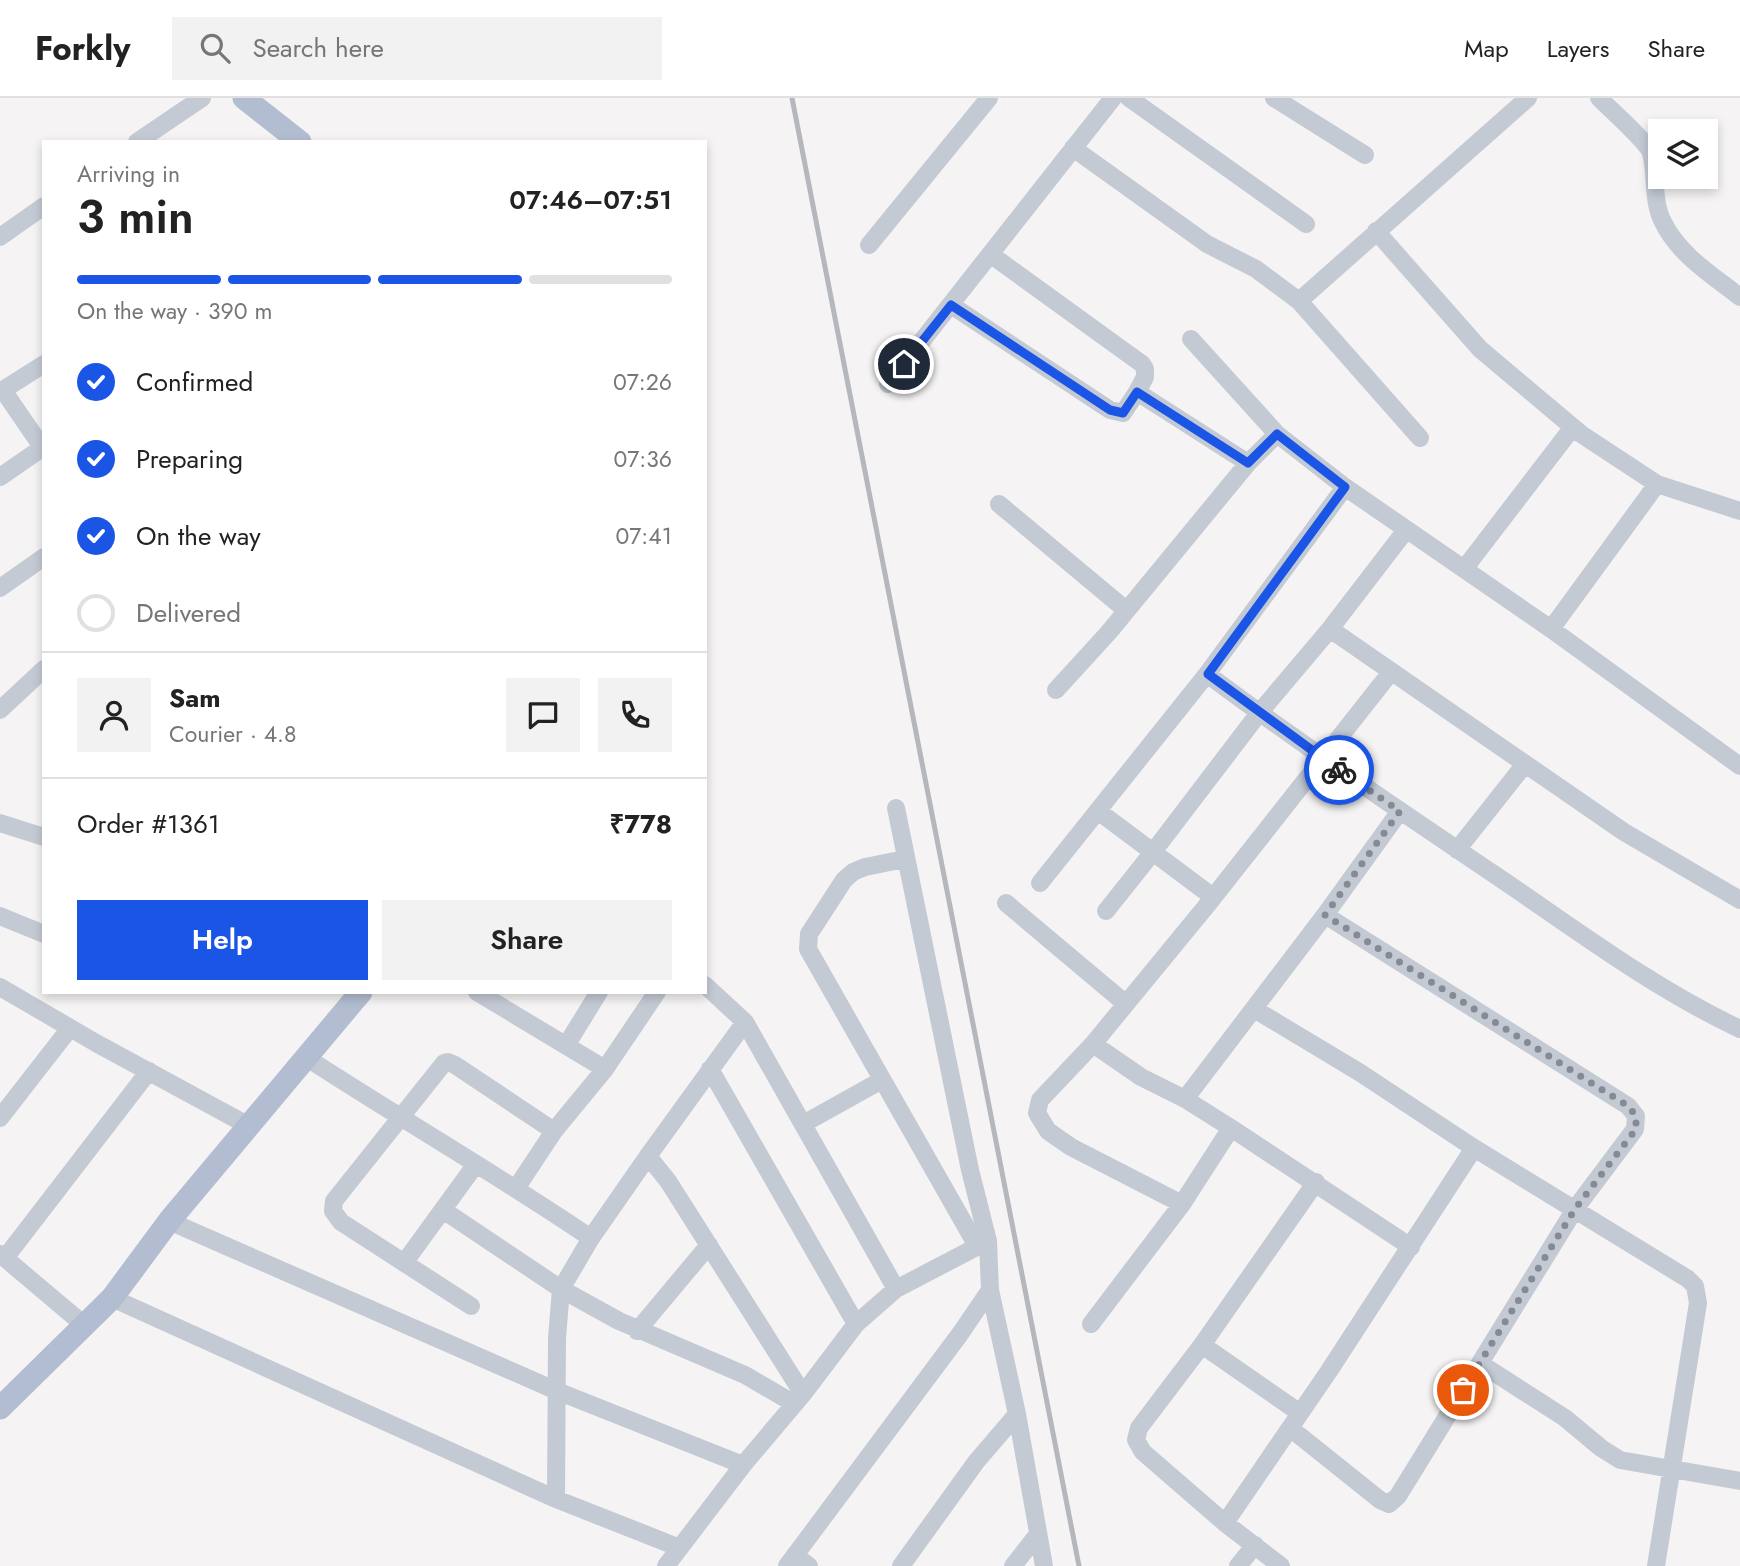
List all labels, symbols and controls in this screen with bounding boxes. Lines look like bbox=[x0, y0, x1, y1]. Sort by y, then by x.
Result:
search box bbox=[172, 17, 662, 80]
text: Forkly bbox=[35, 25, 130, 72]
icon: search bbox=[196, 29, 234, 67]
text: Search here bbox=[252, 29, 384, 67]
text: Map bbox=[1464, 31, 1509, 66]
text: Layers bbox=[1547, 31, 1609, 66]
text: Share bbox=[1647, 31, 1705, 66]
map controls bbox=[1648, 119, 1718, 189]
button: layers bbox=[1648, 119, 1718, 189]
text: Arriving in bbox=[77, 157, 180, 191]
text: 07:46–07:51 bbox=[509, 181, 672, 219]
text: 3 min bbox=[77, 184, 194, 250]
text: On the way · 390 m bbox=[77, 294, 272, 328]
pin bbox=[874, 334, 934, 394]
icon: home bbox=[885, 345, 923, 383]
icon: check bbox=[77, 363, 115, 401]
text: Confirmed bbox=[136, 363, 253, 401]
text: 07:26 bbox=[613, 365, 672, 399]
icon: check bbox=[77, 440, 115, 478]
text: Preparing bbox=[136, 440, 243, 478]
text: 07:36 bbox=[613, 442, 672, 476]
icon: check bbox=[77, 517, 115, 555]
text: On the way bbox=[136, 517, 261, 555]
text: 07:41 bbox=[615, 519, 672, 553]
text: Delivered bbox=[136, 594, 241, 632]
button: person bbox=[77, 678, 151, 752]
button: chat bbox=[506, 678, 580, 752]
button: phone bbox=[598, 678, 672, 752]
text: Sam bbox=[169, 679, 221, 717]
text: Courier · 4.8 bbox=[169, 717, 297, 751]
courier bbox=[1304, 735, 1374, 805]
icon: bike bbox=[1320, 751, 1358, 789]
text: Order #1361 bbox=[77, 805, 220, 843]
text: ₹778 bbox=[609, 805, 672, 843]
button: Help bbox=[77, 900, 368, 980]
button: Share bbox=[382, 900, 672, 980]
pin bbox=[1433, 1360, 1493, 1420]
icon: bag bbox=[1444, 1371, 1482, 1409]

